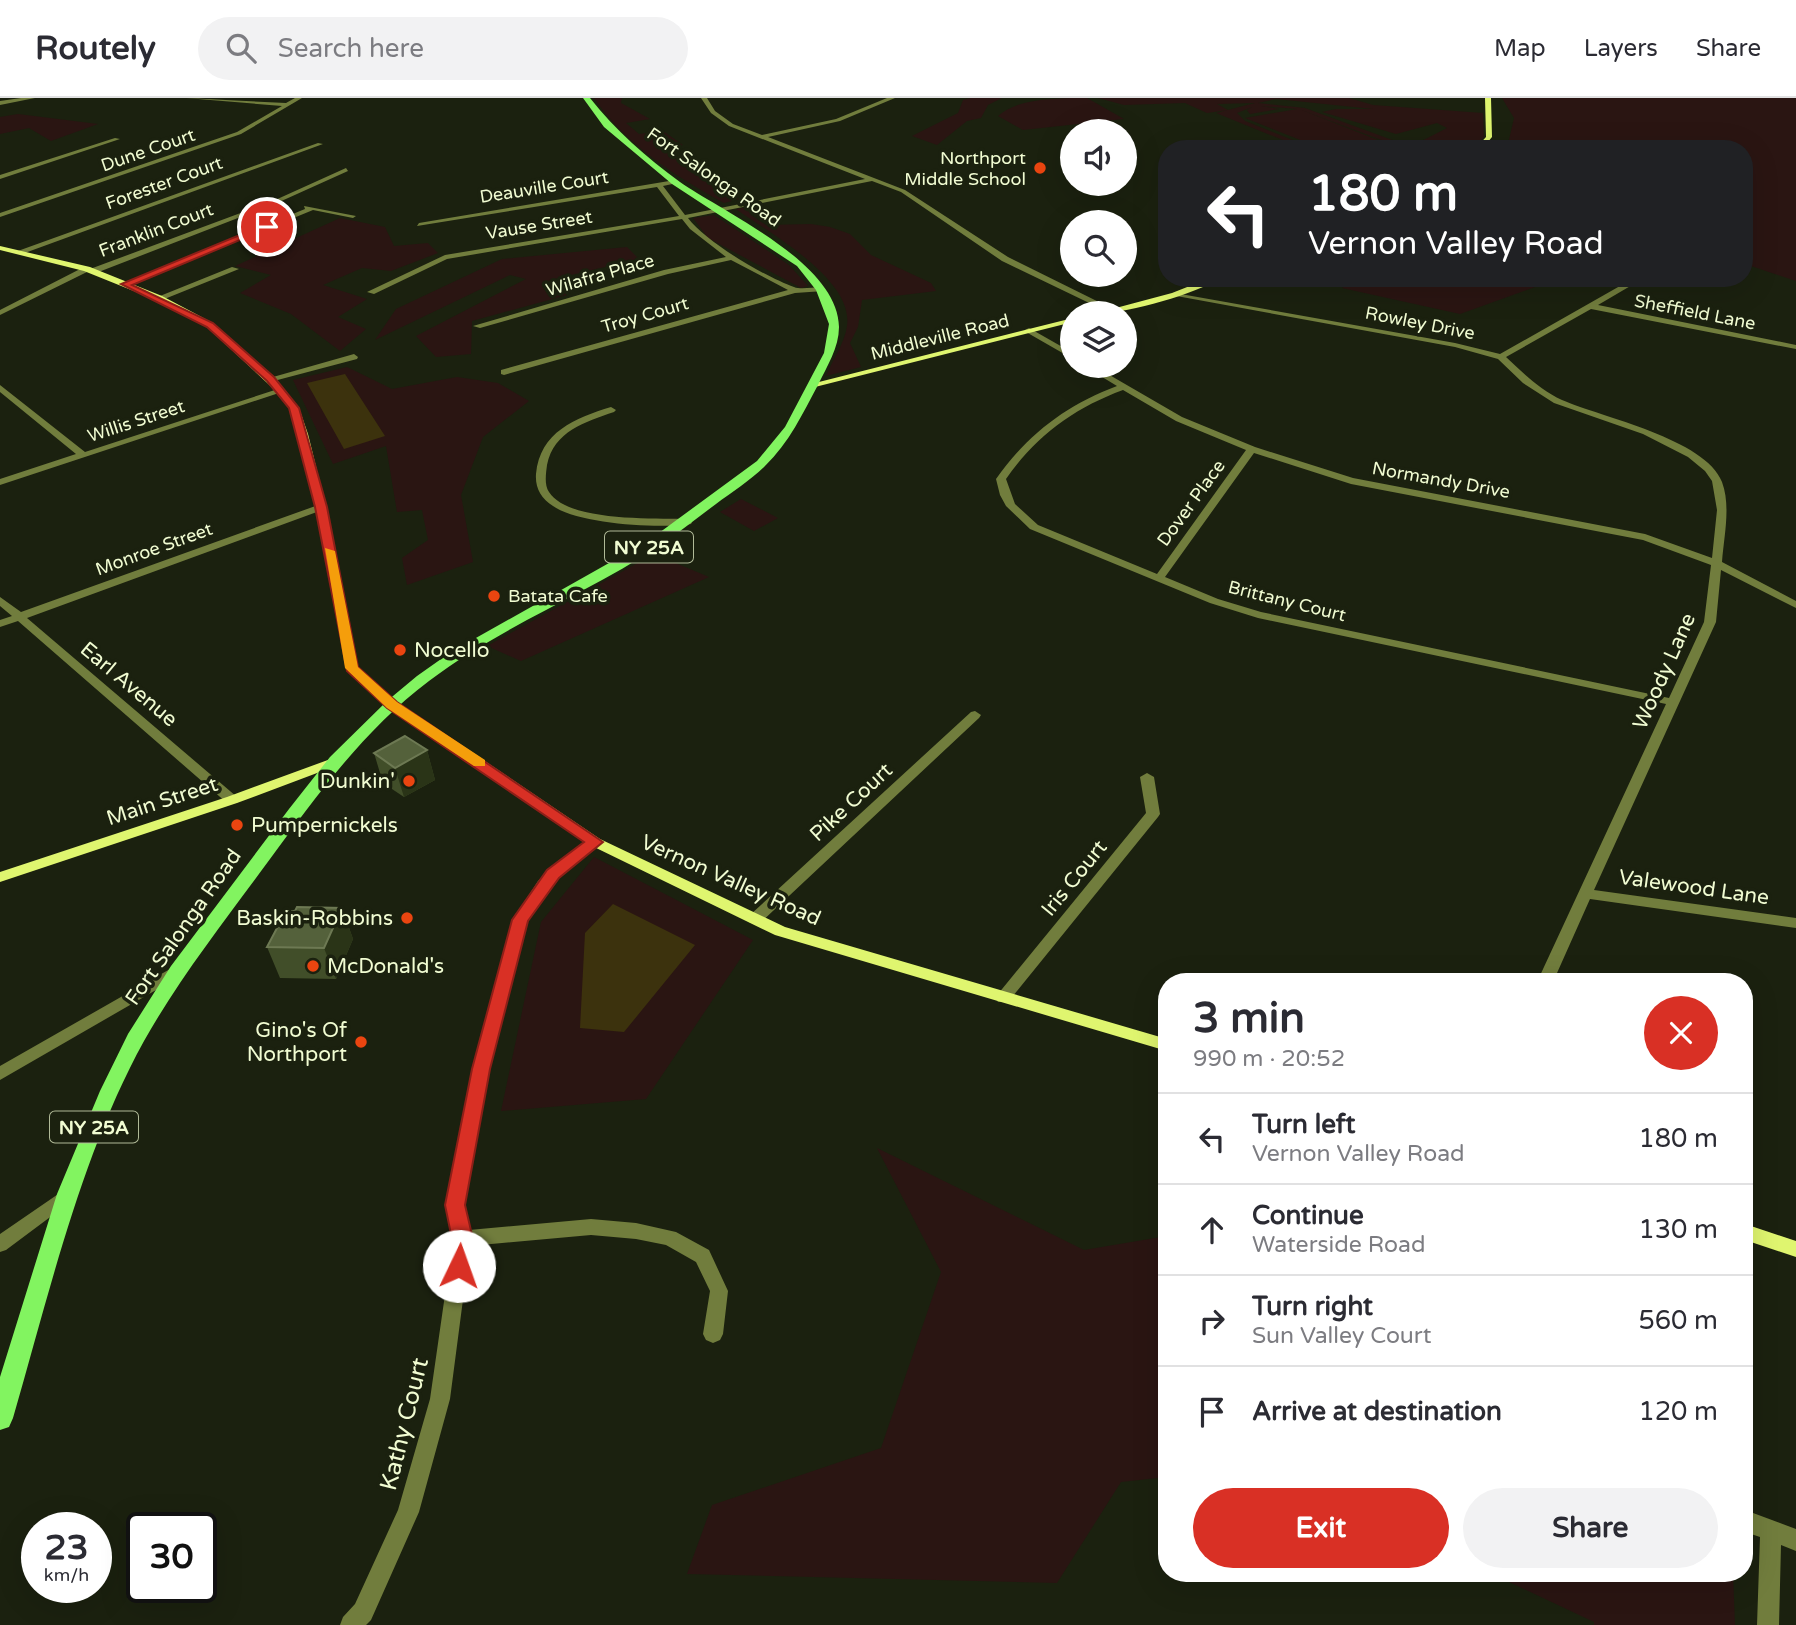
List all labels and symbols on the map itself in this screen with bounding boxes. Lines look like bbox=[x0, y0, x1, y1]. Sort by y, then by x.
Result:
street label: Fort Salonga Road bbox=[643, 123, 785, 231]
street label: Dune Court bbox=[98, 124, 198, 176]
place label: Northport Middle School bbox=[904, 147, 1026, 190]
street label: Forester Court bbox=[102, 152, 226, 214]
marker: Northport Middle School bbox=[1032, 160, 1048, 176]
street label: Deauville Court bbox=[478, 166, 610, 208]
pin bbox=[237, 197, 297, 257]
street label: Franklin Court bbox=[96, 198, 216, 262]
street label: Vause Street bbox=[484, 206, 594, 244]
street label: Wilafra Place bbox=[543, 249, 657, 301]
street label: Sheffield Lane bbox=[1633, 289, 1757, 335]
street label: Troy Court bbox=[599, 292, 691, 338]
street label: Rowley Drive bbox=[1363, 302, 1477, 344]
street label: Middleville Road bbox=[868, 309, 1012, 365]
street label: Willis Street bbox=[85, 395, 187, 447]
street label: Dover Place bbox=[1152, 455, 1230, 551]
street label: Normandy Drive bbox=[1370, 457, 1512, 503]
street label: Monroe Street bbox=[92, 518, 216, 580]
road number: NY 25A bbox=[605, 531, 693, 562]
street label: Brittany Court bbox=[1226, 576, 1348, 626]
place label: Batata Cafe bbox=[508, 585, 608, 607]
marker: Batata Cafe bbox=[486, 588, 502, 604]
street label: Woody Lane bbox=[1628, 609, 1701, 733]
street label: Earl Avenue bbox=[75, 637, 182, 732]
place label: Nocello bbox=[414, 638, 490, 663]
marker: Nocello bbox=[392, 642, 408, 658]
street label: Pike Court bbox=[805, 758, 898, 847]
place label: Dunkin' bbox=[320, 769, 395, 794]
street label: Main Street bbox=[103, 772, 221, 831]
marker: Dunkin' bbox=[401, 773, 417, 789]
place label: Pumpernickels bbox=[251, 813, 398, 838]
marker: Pumpernickels bbox=[229, 817, 245, 833]
street label: Vernon Valley Road bbox=[637, 830, 825, 931]
street label: Iris Court bbox=[1036, 835, 1113, 921]
street label: Fort Salonga Road bbox=[120, 844, 247, 1010]
street label: Valewood Lane bbox=[1617, 865, 1771, 910]
place label: Baskin-Robbins bbox=[236, 906, 393, 931]
marker: Baskin-Robbins bbox=[399, 910, 415, 926]
place label: McDonald's bbox=[327, 954, 444, 979]
marker: McDonald's bbox=[305, 958, 321, 974]
place label: Gino's Of Northport bbox=[247, 1018, 347, 1067]
marker: Gino's Of Northport bbox=[353, 1034, 369, 1050]
road number: NY 25A bbox=[50, 1112, 138, 1142]
position arrow bbox=[422, 1229, 496, 1303]
street label: Kathy Court bbox=[374, 1355, 435, 1494]
speed limit sign: 30 bbox=[126, 1512, 217, 1603]

